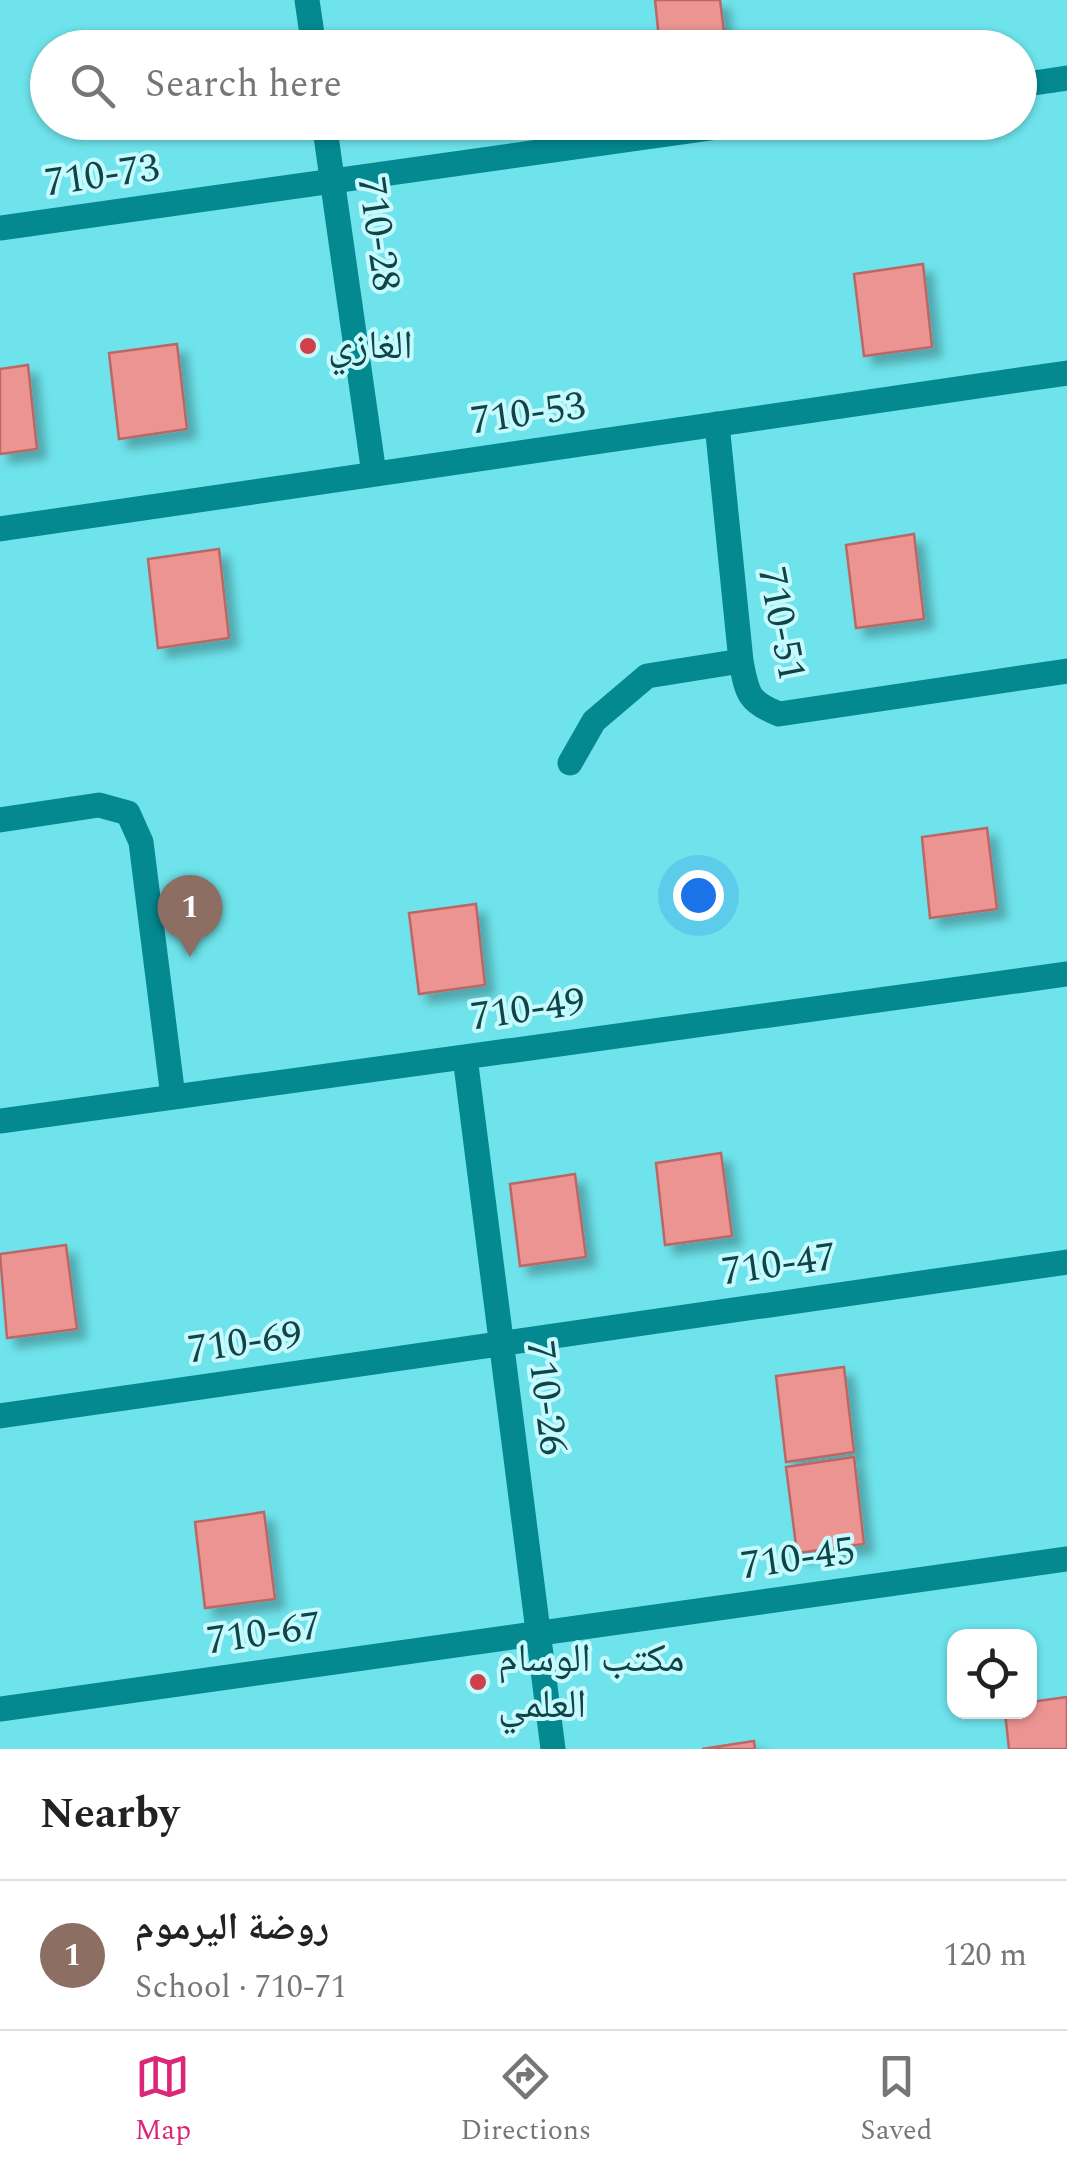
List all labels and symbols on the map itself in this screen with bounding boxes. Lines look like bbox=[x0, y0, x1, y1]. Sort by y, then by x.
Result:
street label: 710-73 bbox=[41, 138, 163, 214]
street label: 710-28 bbox=[340, 173, 416, 295]
place label: الغازي bbox=[328, 316, 413, 377]
marker: الغازي bbox=[297, 335, 319, 357]
street label: 710-53 bbox=[467, 376, 589, 452]
street label: 710-51 bbox=[740, 562, 822, 686]
your location bbox=[673, 870, 724, 921]
pin: 1 bbox=[158, 874, 222, 957]
street label: 710-49 bbox=[467, 972, 589, 1048]
street label: 710-47 bbox=[718, 1227, 840, 1303]
street label: 710-69 bbox=[184, 1305, 306, 1381]
street label: 710-26 bbox=[509, 1337, 583, 1459]
street label: 710-45 bbox=[737, 1521, 859, 1597]
street label: 710-67 bbox=[203, 1596, 325, 1672]
place label: مكتب الوسام العلمي bbox=[498, 1629, 684, 1736]
marker: مكتب الوسام العلمي bbox=[467, 1671, 489, 1693]

